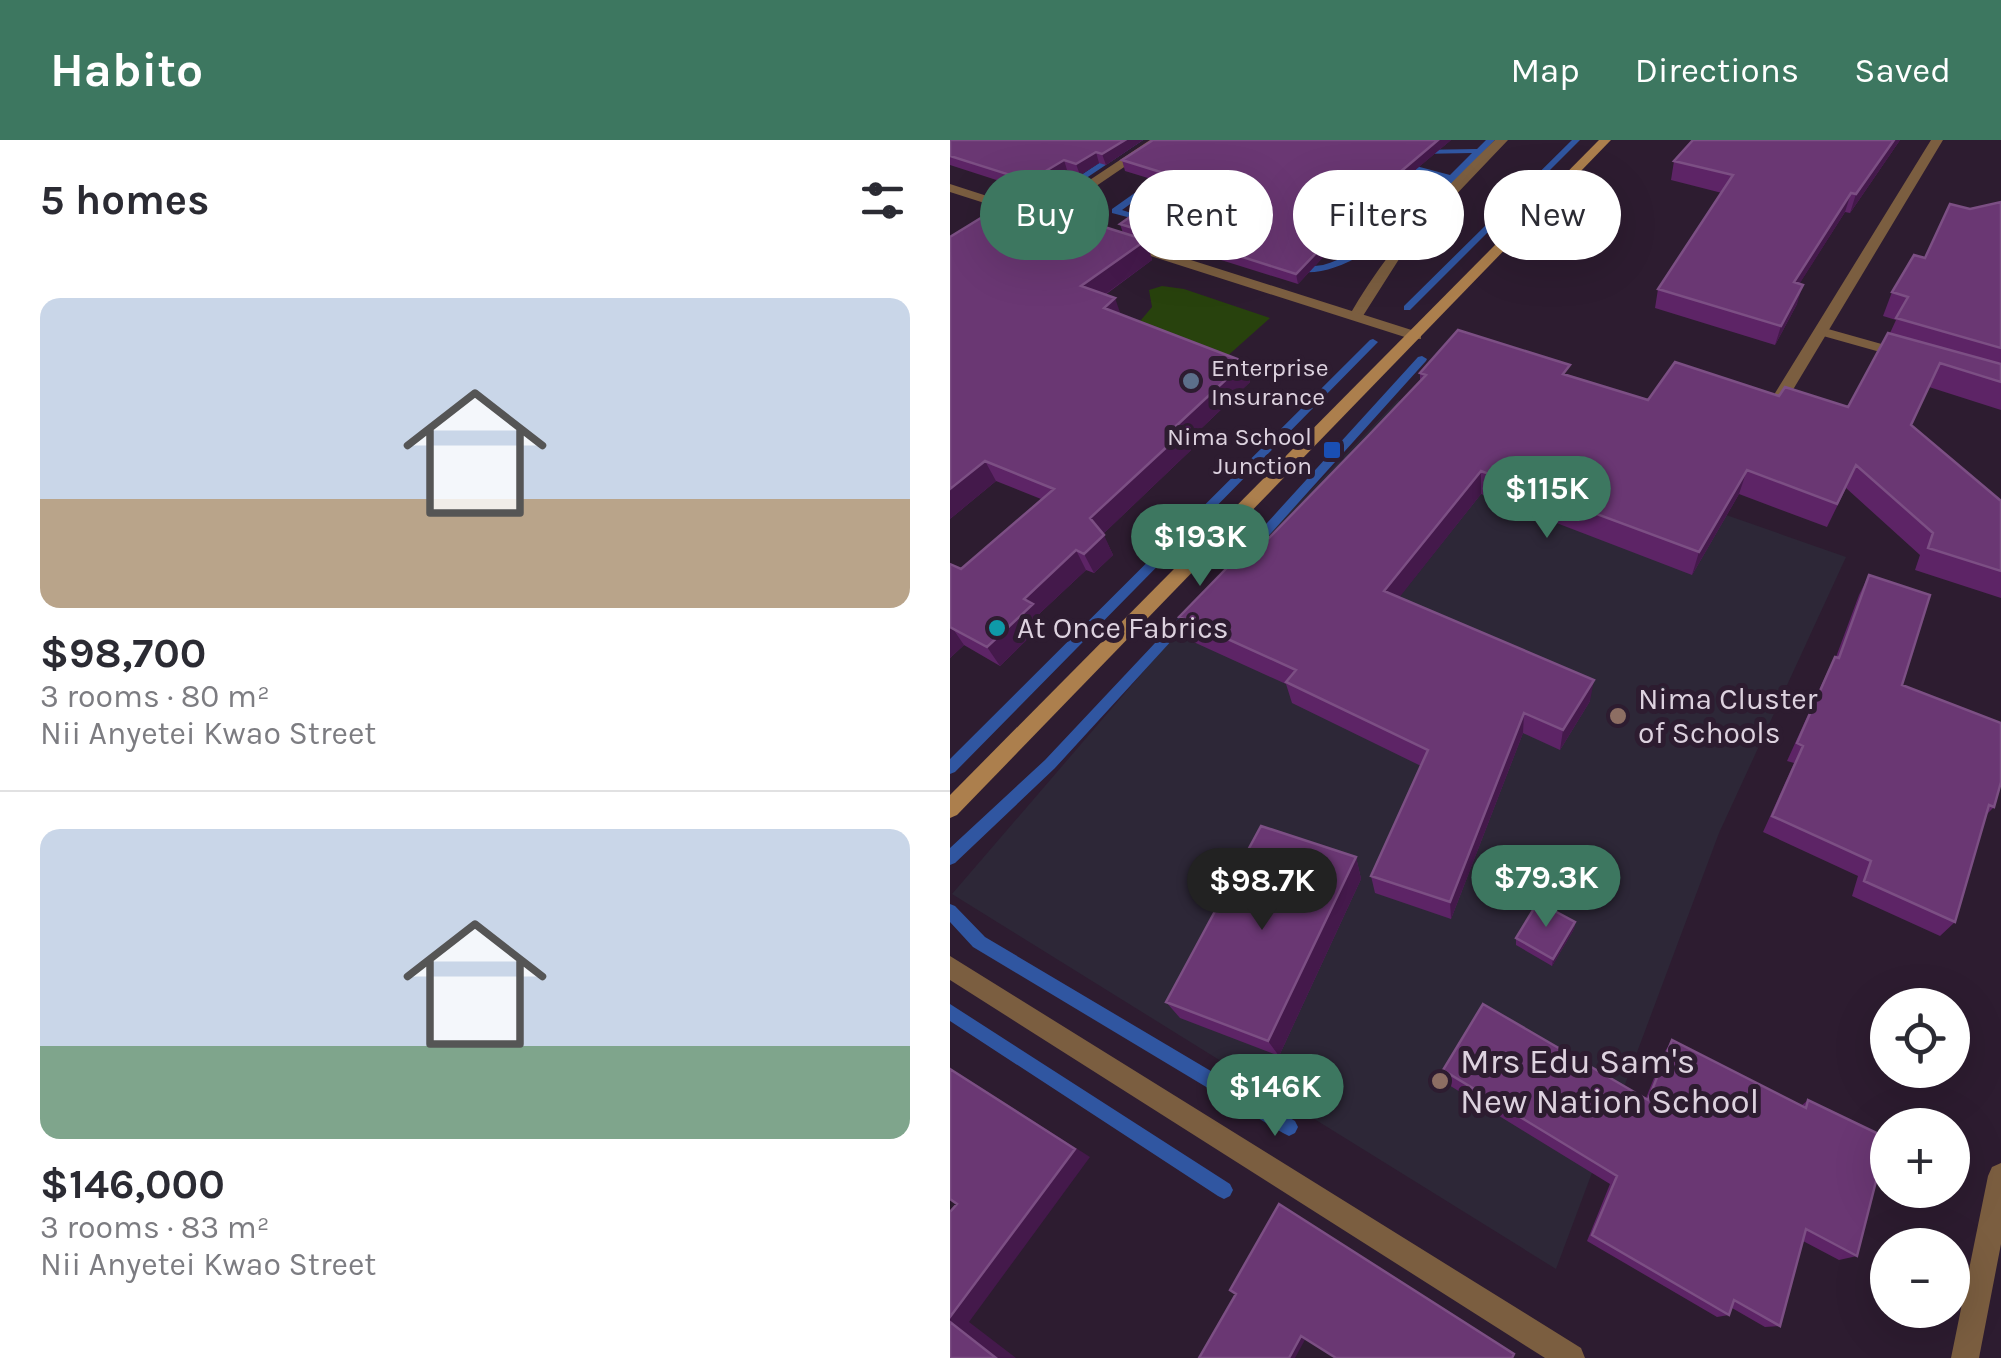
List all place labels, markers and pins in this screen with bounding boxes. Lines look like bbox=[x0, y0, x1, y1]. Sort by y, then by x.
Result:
place label: Enterprise Insurance bbox=[1211, 353, 1329, 411]
marker: Enterprise Insurance bbox=[1180, 370, 1202, 392]
place label: Nima School Junction bbox=[1167, 422, 1312, 480]
marker: Nima School Junction bbox=[1321, 439, 1343, 461]
pin: $115K bbox=[1477, 456, 1617, 541]
pin: $193K bbox=[1130, 504, 1270, 589]
place label: At Once Fabrics bbox=[1017, 610, 1228, 646]
marker: At Once Fabrics bbox=[986, 617, 1008, 639]
place label: Nima Cluster of Schools bbox=[1638, 681, 1818, 751]
marker: Nima Cluster of Schools bbox=[1607, 705, 1629, 727]
pin: $79.3K bbox=[1465, 845, 1627, 930]
pin: $98.7K bbox=[1181, 848, 1343, 933]
place label: Mrs Edu Sam's New Nation School bbox=[1460, 1041, 1759, 1122]
pin: $146K bbox=[1205, 1054, 1345, 1139]
marker: Mrs Edu Sam's New Nation School bbox=[1429, 1070, 1451, 1092]

